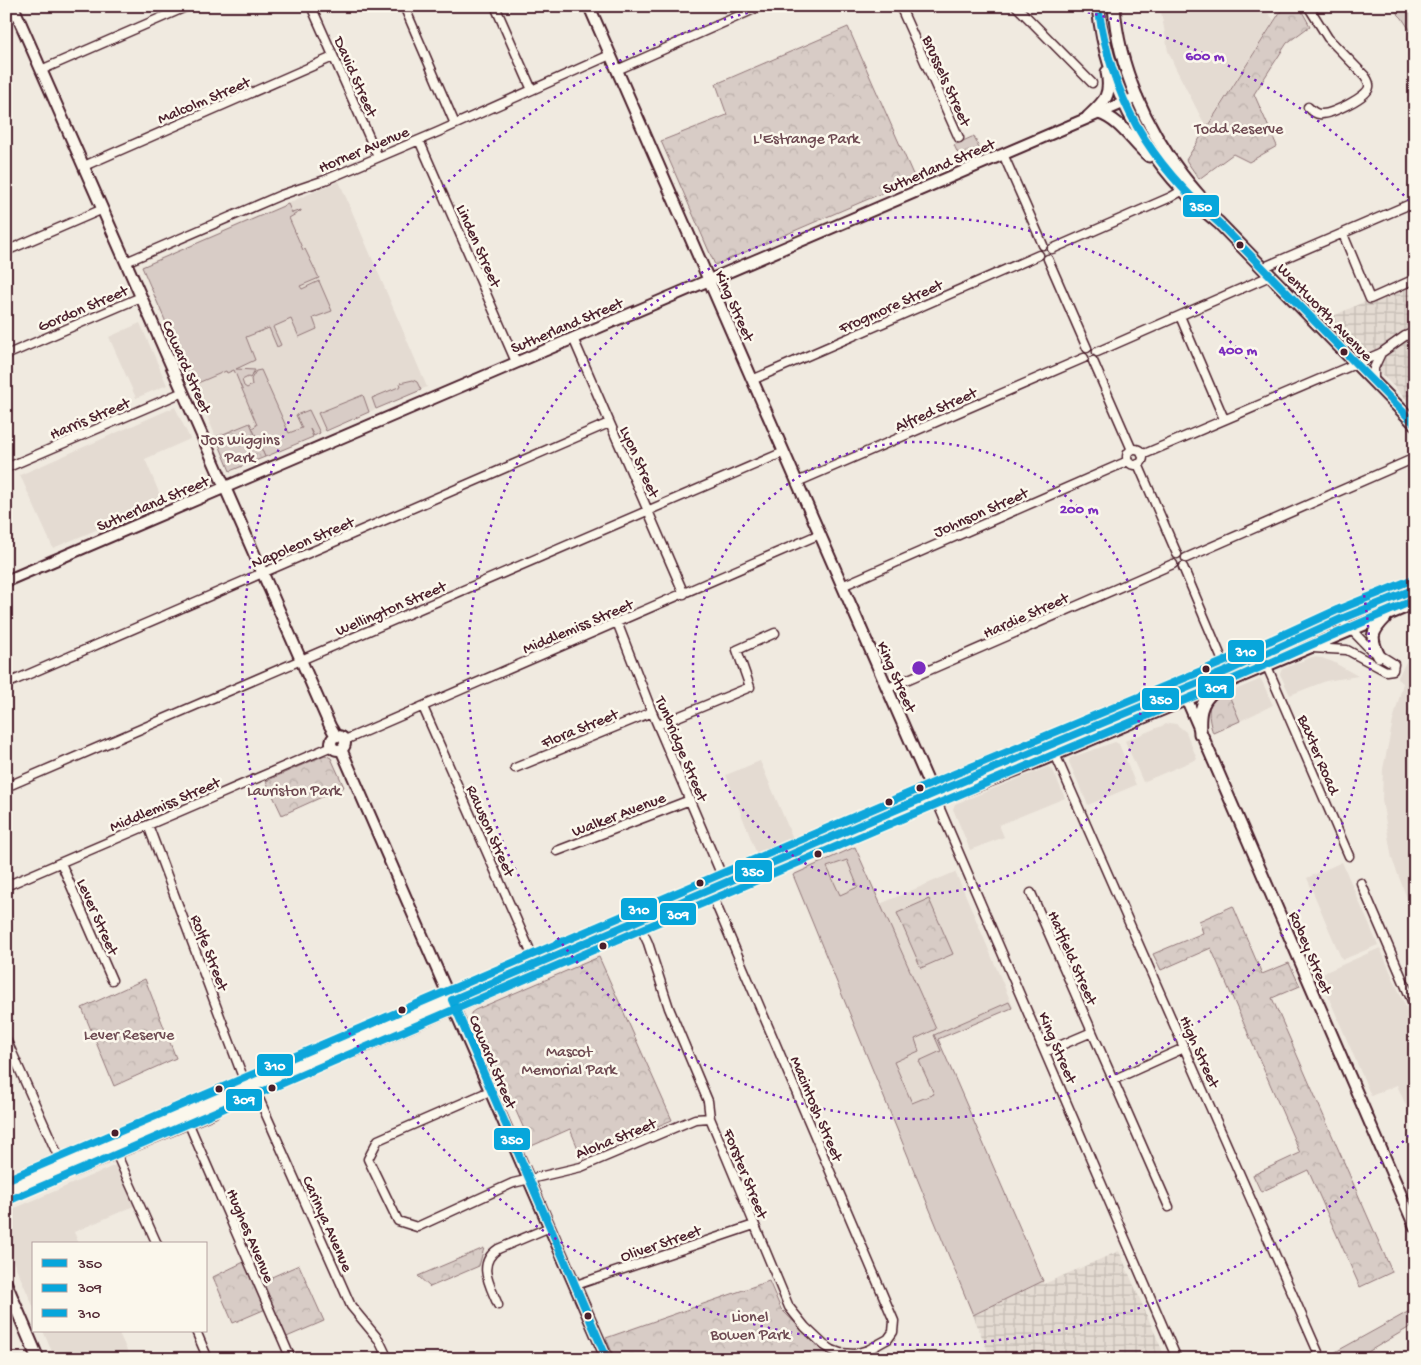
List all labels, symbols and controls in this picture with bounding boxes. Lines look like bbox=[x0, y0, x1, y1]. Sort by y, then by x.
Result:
street label: Brussels Street bbox=[916, 32, 974, 131]
street label: David Street bbox=[327, 34, 380, 122]
text: 600 m bbox=[1186, 48, 1225, 66]
street label: Malcolm Street bbox=[155, 74, 255, 130]
park label: Todd Reserve bbox=[1194, 121, 1284, 140]
street label: Horner Avenue bbox=[316, 123, 413, 179]
park label: L'Estrange Park bbox=[753, 131, 861, 150]
street label: Sutherland Street bbox=[881, 135, 1000, 200]
line badge: 350 bbox=[1182, 194, 1220, 218]
text: 350 bbox=[1189, 200, 1212, 217]
street label: Linden Street bbox=[450, 202, 504, 292]
unlabelled marker bbox=[1235, 240, 1245, 250]
street label: Wentworth Avenue bbox=[1272, 260, 1376, 367]
street label: King Street bbox=[709, 268, 757, 346]
street label: Frogmore Street bbox=[836, 276, 947, 340]
street label: Gordon Street bbox=[36, 282, 133, 338]
street label: Sutherland Street bbox=[509, 294, 628, 359]
street label: Coward Street bbox=[156, 318, 214, 418]
text: 400 m bbox=[1218, 342, 1258, 360]
unlabelled marker bbox=[1339, 347, 1349, 357]
street label: Alfred Street bbox=[893, 384, 982, 438]
street label: Harris Street bbox=[47, 394, 135, 446]
street label: Lyon Street bbox=[614, 424, 663, 502]
park label: Jos Wiggins Park bbox=[201, 432, 280, 469]
street label: Sutherland Street bbox=[95, 472, 214, 537]
street label: Johnson Street bbox=[931, 484, 1033, 543]
text: 200 m bbox=[1060, 501, 1099, 519]
street label: Napoleon Street bbox=[249, 513, 359, 574]
street label: Wellington Street bbox=[333, 578, 451, 642]
street label: Hardie Street bbox=[981, 589, 1073, 644]
street label: Middlemiss Street bbox=[520, 596, 638, 660]
street label: King Street bbox=[871, 639, 919, 717]
line badge: 310 bbox=[1227, 639, 1265, 663]
text: 310 bbox=[1235, 645, 1256, 662]
centre of rings bbox=[910, 659, 928, 677]
unlabelled marker bbox=[1201, 664, 1211, 674]
line badge: 309 bbox=[1197, 675, 1235, 699]
text: 309 bbox=[1204, 681, 1227, 698]
line badge: 350 bbox=[1141, 687, 1180, 711]
street label: Tunbridge Street bbox=[649, 693, 711, 806]
text: 350 bbox=[1149, 693, 1172, 710]
street label: Flora Street bbox=[538, 706, 623, 755]
street label: Baxter Road bbox=[1291, 712, 1343, 800]
street label: Middlemiss Street bbox=[107, 774, 225, 838]
park label: Lauriston Park bbox=[247, 783, 343, 802]
street label: Rawson Street bbox=[460, 783, 518, 881]
unlabelled marker bbox=[915, 783, 925, 793]
street label: Walker Avenue bbox=[570, 789, 670, 843]
unlabelled marker bbox=[884, 797, 894, 807]
unlabelled marker bbox=[813, 849, 823, 859]
line badge: 350 bbox=[734, 859, 773, 883]
text: 350 bbox=[741, 865, 764, 882]
street label: Lever Street bbox=[71, 876, 122, 960]
unlabelled marker bbox=[695, 878, 705, 888]
line badge: 310 bbox=[620, 897, 658, 921]
line badge: 309 bbox=[659, 902, 697, 926]
text: 310 bbox=[628, 903, 649, 920]
text: 309 bbox=[666, 908, 689, 925]
street label: Hatfield Street bbox=[1042, 909, 1101, 1010]
street label: Robey Street bbox=[1283, 909, 1335, 999]
street label: Rolfe Street bbox=[185, 913, 231, 995]
unlabelled marker bbox=[598, 941, 608, 951]
unlabelled marker bbox=[397, 1005, 407, 1015]
street label: King Street bbox=[1032, 1010, 1080, 1088]
street label: Coward Street bbox=[463, 1013, 520, 1113]
street label: High Street bbox=[1174, 1014, 1223, 1093]
park label: Lever Reserve bbox=[84, 1027, 175, 1046]
park label: Mascot Memorial Park bbox=[522, 1044, 618, 1081]
line badge: 310 bbox=[256, 1053, 294, 1077]
street label: Macintosh Street bbox=[784, 1054, 846, 1166]
text: 310 bbox=[264, 1059, 285, 1076]
unlabelled marker bbox=[267, 1083, 277, 1093]
unlabelled marker bbox=[214, 1084, 224, 1094]
line badge: 309 bbox=[225, 1088, 263, 1112]
text: 309 bbox=[232, 1093, 255, 1110]
street label: Aloha Street bbox=[573, 1115, 661, 1165]
street label: Forster Street bbox=[717, 1126, 771, 1223]
line badge: 350 bbox=[493, 1127, 531, 1151]
unlabelled marker bbox=[110, 1128, 120, 1138]
text: 350 bbox=[500, 1133, 523, 1150]
street label: Carinya Avenue bbox=[296, 1174, 356, 1276]
street label: Hughes Avenue bbox=[220, 1186, 277, 1287]
street label: Oliver Street bbox=[618, 1222, 705, 1268]
legend bbox=[32, 1242, 208, 1332]
text: 350 bbox=[77, 1256, 103, 1274]
text: 309 bbox=[77, 1280, 102, 1298]
text: 310 bbox=[77, 1306, 101, 1324]
park label: Lionel Bowen Park bbox=[709, 1309, 791, 1346]
unlabelled marker bbox=[583, 1311, 593, 1321]

